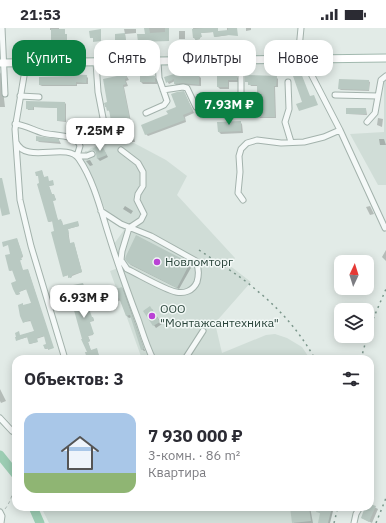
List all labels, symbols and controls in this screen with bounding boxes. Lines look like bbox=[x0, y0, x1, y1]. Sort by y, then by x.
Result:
text: 21:53 bbox=[20, 5, 61, 24]
chip: Купить bbox=[12, 40, 86, 76]
chip: Снять bbox=[94, 40, 160, 76]
chip: Фильтры bbox=[168, 40, 256, 76]
chip: Новое bbox=[264, 40, 333, 76]
pin: 7.93M ₽ bbox=[192, 92, 266, 126]
text: 7.93M ₽ bbox=[204, 96, 254, 113]
pin: 7.25M ₽ bbox=[63, 118, 137, 152]
text: 7.25M ₽ bbox=[75, 122, 125, 139]
place label: Новломторг bbox=[165, 254, 233, 269]
north arrow bbox=[334, 255, 374, 295]
map controls bbox=[334, 255, 374, 343]
marker: Новломторг bbox=[152, 257, 162, 267]
pin: 6.93M ₽ bbox=[47, 285, 121, 319]
text: 6.93M ₽ bbox=[59, 289, 109, 306]
place label: ООО "Монтажсантехника" bbox=[160, 301, 279, 330]
button: layers bbox=[334, 303, 374, 343]
marker: ООО "Монтажсантехника" bbox=[147, 311, 157, 321]
text: Объектов: 3 bbox=[24, 368, 124, 390]
icon: filters bbox=[340, 368, 362, 390]
text: 7 930 000 ₽ bbox=[148, 425, 243, 447]
icon: home bbox=[56, 429, 104, 477]
text: 3-комн. · 86 m² bbox=[148, 447, 240, 464]
text: Квартира bbox=[148, 464, 206, 481]

